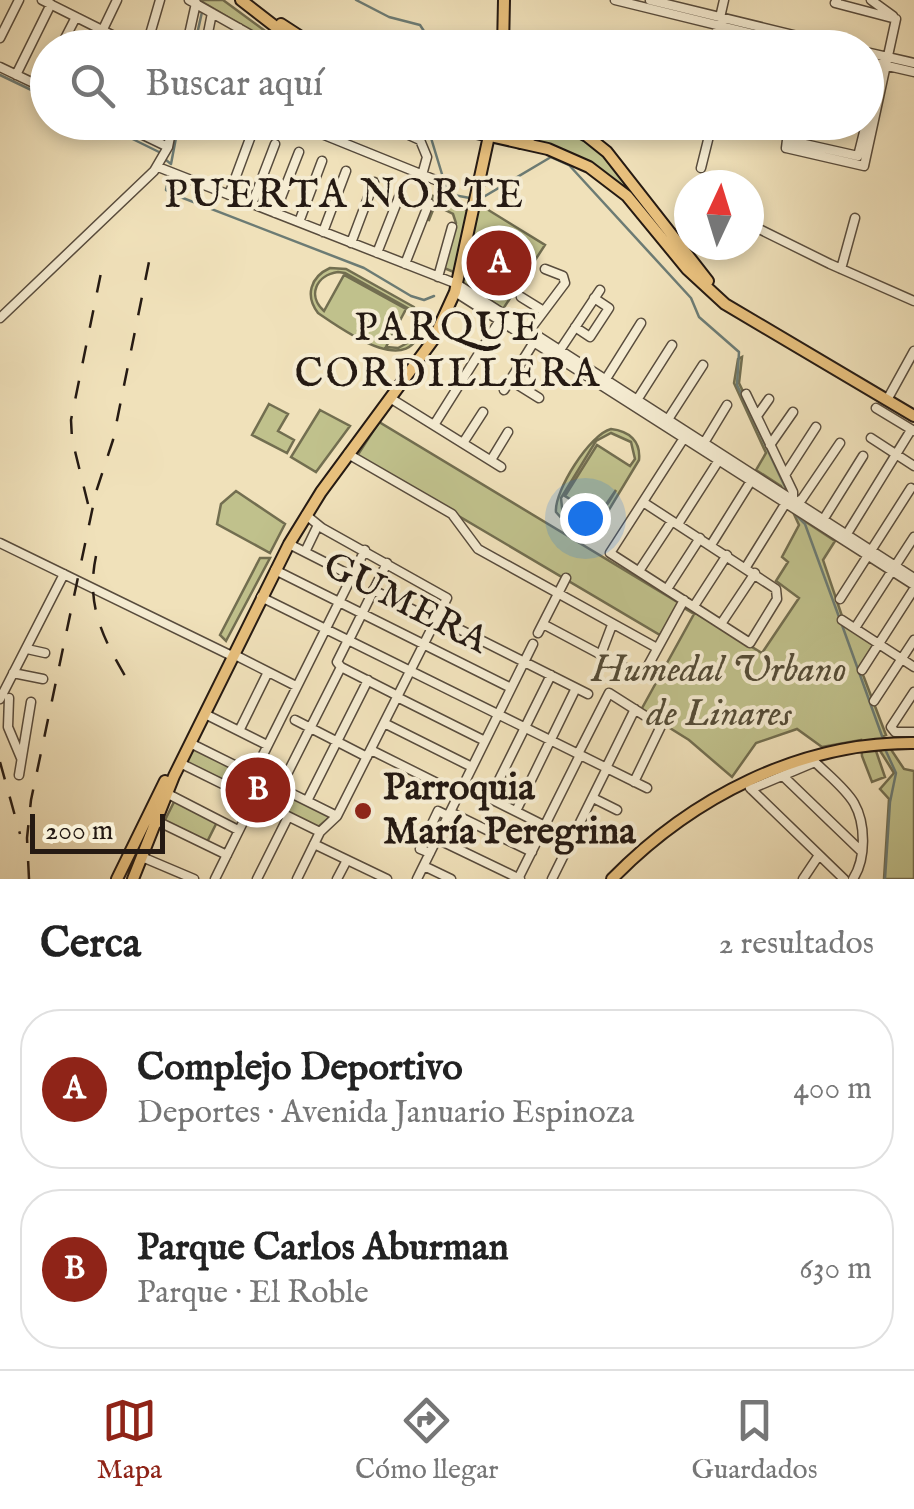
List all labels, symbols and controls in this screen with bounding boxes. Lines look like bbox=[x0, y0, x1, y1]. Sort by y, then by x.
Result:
search box bbox=[30, 30, 884, 140]
icon: search bbox=[65, 58, 120, 113]
text: Buscar aquí bbox=[145, 61, 323, 109]
north arrow bbox=[674, 170, 764, 260]
district label: PUERTA NORTE bbox=[164, 171, 526, 222]
pin: A bbox=[466, 226, 532, 300]
district label: PARQUE CORDILLERA bbox=[294, 304, 602, 401]
your location bbox=[560, 493, 611, 544]
street label: GUMERA bbox=[315, 542, 497, 667]
park label: Humedal Urbano de Linares bbox=[590, 647, 847, 739]
pin: B bbox=[226, 752, 290, 828]
place label: Parroquia María Peregrina bbox=[383, 765, 636, 857]
marker: Parroquia María Peregrina bbox=[352, 800, 374, 822]
scale bar bbox=[30, 809, 165, 854]
text: 200 m bbox=[45, 814, 113, 849]
text: Cerca bbox=[40, 918, 141, 971]
text: 2 resultados bbox=[719, 924, 874, 965]
text: Complejo Deportivo bbox=[137, 1045, 463, 1093]
text: A bbox=[64, 1069, 85, 1110]
text: 400 m bbox=[793, 1069, 872, 1110]
text: Deportes · Avenida Januario Espinoza bbox=[137, 1093, 634, 1134]
text: Parque Carlos Aburman bbox=[137, 1225, 509, 1273]
text: B bbox=[64, 1249, 85, 1290]
text: 630 m bbox=[799, 1249, 872, 1290]
text: Parque · El Roble bbox=[137, 1273, 369, 1314]
tab: Mapa bbox=[96, 1393, 162, 1488]
tab: Cómo llegar bbox=[355, 1393, 499, 1488]
tab: Guardados bbox=[691, 1393, 818, 1488]

